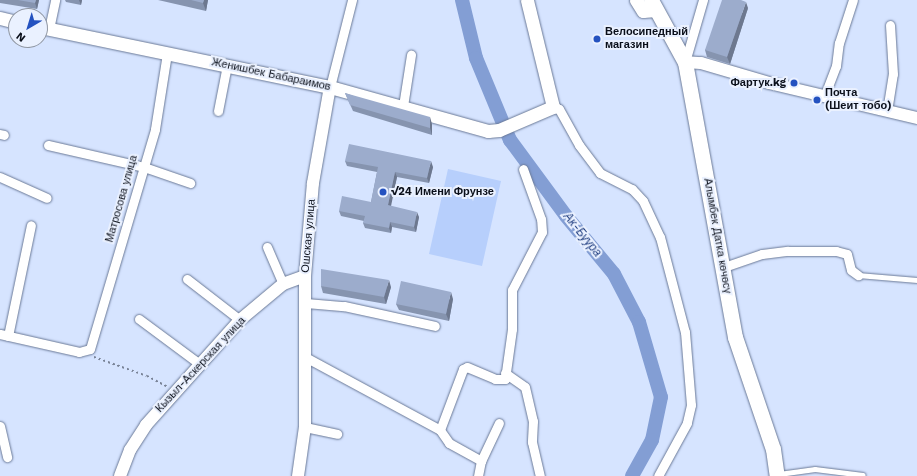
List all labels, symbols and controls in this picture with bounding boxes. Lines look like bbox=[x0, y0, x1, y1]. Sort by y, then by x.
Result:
north arrow bbox=[8, 8, 48, 48]
place label: Велосипедный магазин bbox=[605, 26, 688, 52]
text: N bbox=[14, 29, 28, 45]
marker: Велосипедный магазин bbox=[592, 34, 602, 44]
street label: Женишбек Бабараимов bbox=[210, 56, 332, 94]
place label: Фартук.kg bbox=[730, 76, 786, 90]
marker: Фартук.kg bbox=[789, 78, 799, 88]
place label: Почта (Шеит тобо) bbox=[825, 87, 892, 113]
marker: Почта (Шеит тобо) bbox=[812, 95, 822, 105]
street label: Матросова улица bbox=[103, 154, 141, 244]
street label: Алымбек Датка көчөсү bbox=[700, 177, 734, 295]
place label: √24 Имени Фрунзе bbox=[391, 185, 494, 199]
marker: √24 Имени Фрунзе bbox=[378, 187, 388, 197]
street label: Ошская улица bbox=[299, 199, 319, 273]
water label: Ак-Буура bbox=[560, 210, 604, 260]
street label: Кызыл-Аскерская улица bbox=[153, 314, 249, 416]

